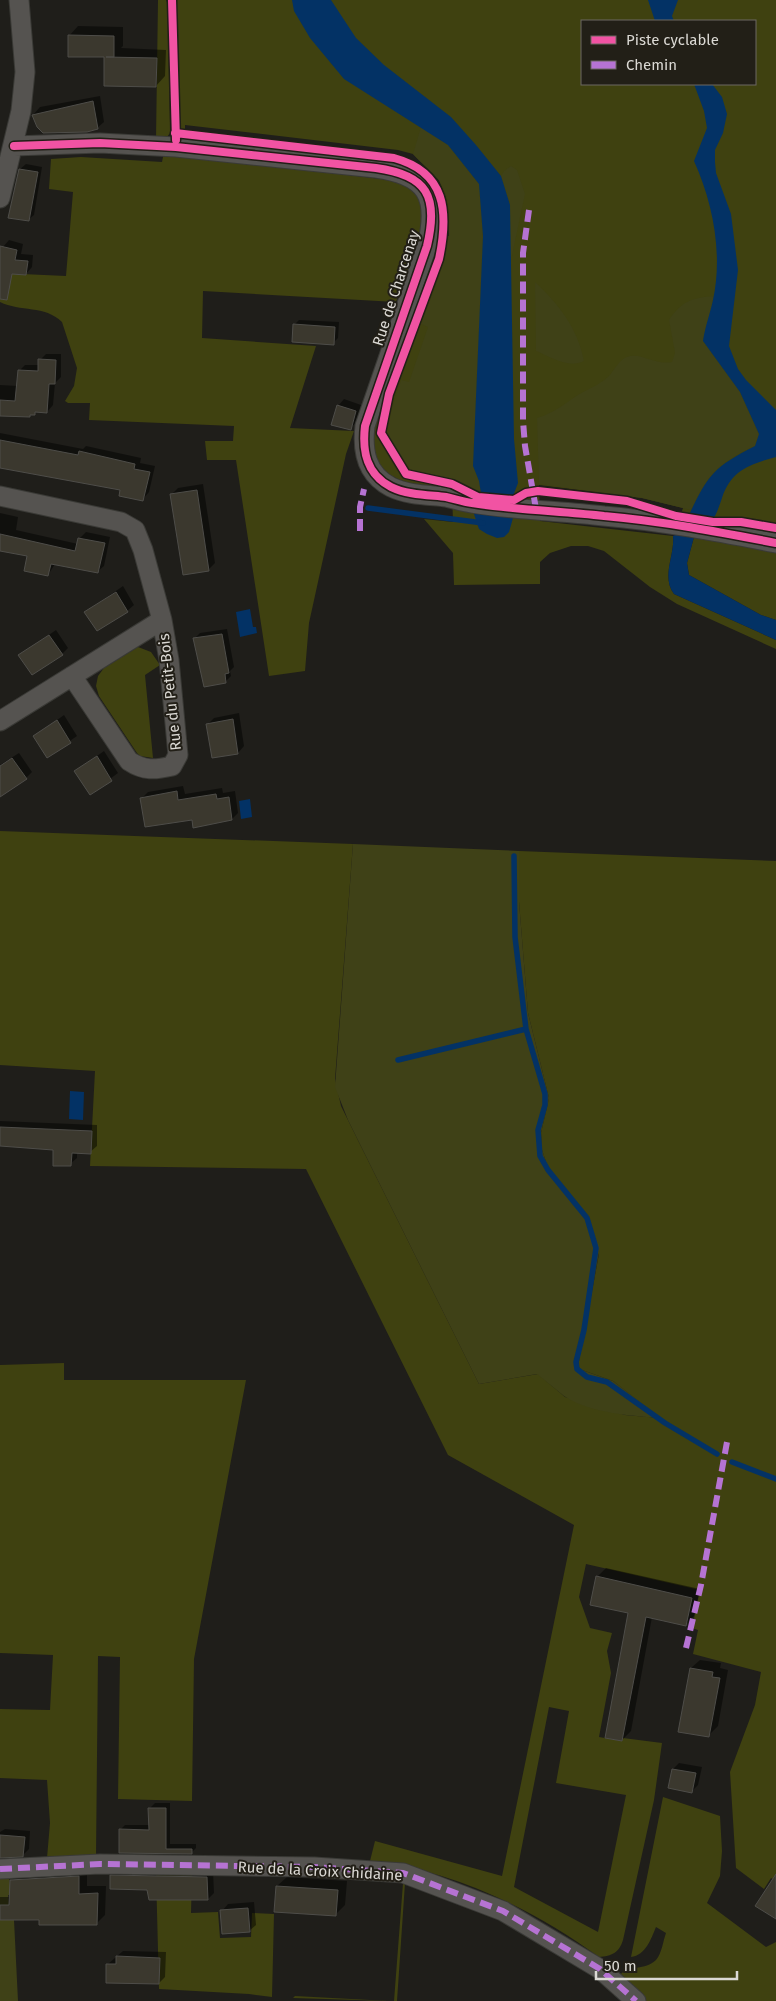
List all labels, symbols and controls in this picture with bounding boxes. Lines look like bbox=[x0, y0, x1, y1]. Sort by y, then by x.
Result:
legend bbox=[581, 20, 756, 85]
text: Piste cyclable bbox=[626, 31, 719, 49]
text: Chemin bbox=[626, 56, 677, 74]
street label: Rue de Charcenay bbox=[369, 227, 423, 348]
street label: Rue du Petit-Bois bbox=[155, 633, 185, 751]
street label: Rue de la Croix Chidaine bbox=[237, 1858, 403, 1884]
scale bar bbox=[596, 1948, 737, 1980]
text: 50 m bbox=[604, 1957, 637, 1975]

